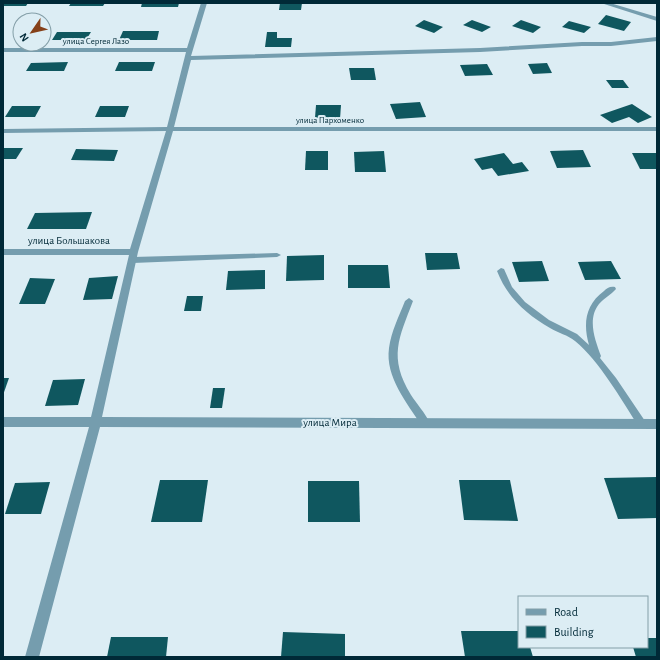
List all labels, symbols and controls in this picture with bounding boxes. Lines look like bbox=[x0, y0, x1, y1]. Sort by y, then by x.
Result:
north arrow bbox=[12, 12, 52, 52]
text: N bbox=[17, 31, 31, 44]
street label: улица Сергея Лазо bbox=[62, 37, 129, 46]
street label: улица Пархоменко bbox=[295, 116, 364, 125]
street label: улица Большакова bbox=[27, 235, 110, 246]
street label: улица Мира bbox=[302, 417, 357, 428]
legend bbox=[518, 596, 648, 648]
text: Road bbox=[554, 606, 578, 618]
text: Building bbox=[554, 626, 594, 638]

